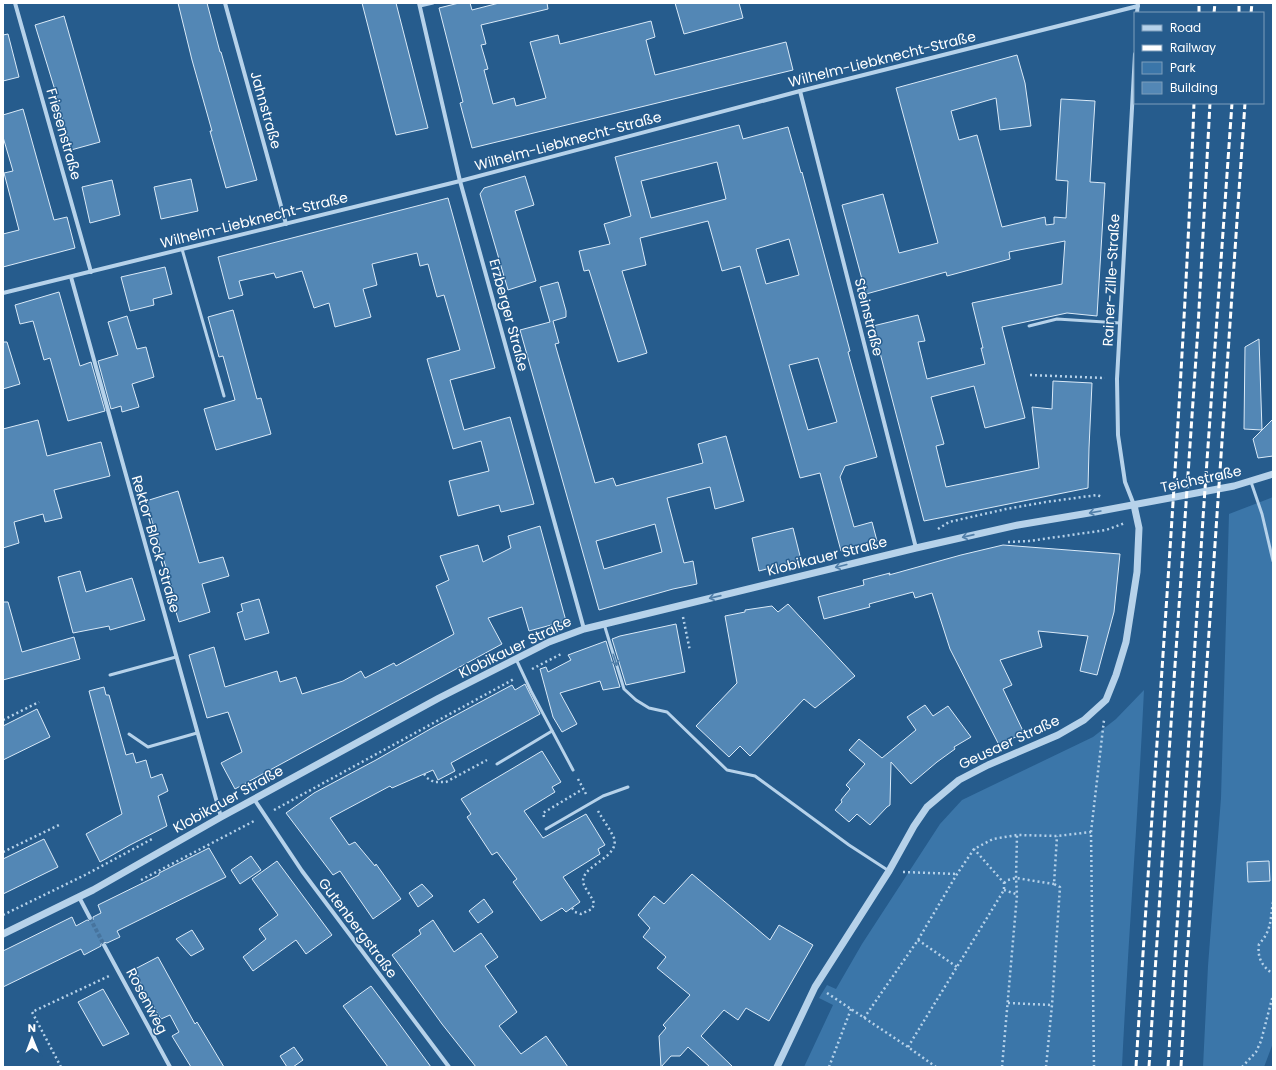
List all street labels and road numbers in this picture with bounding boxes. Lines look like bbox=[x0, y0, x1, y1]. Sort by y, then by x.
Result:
street label: Wilhelm-Liebknecht-Straße bbox=[786, 26, 978, 92]
street label: Jahnstraße bbox=[245, 69, 287, 152]
street label: Friesenstraße bbox=[41, 86, 87, 183]
street label: Wilhelm-Liebknecht-Straße bbox=[472, 106, 664, 176]
street label: Wilhelm-Liebknecht-Straße bbox=[158, 187, 350, 253]
street label: Rainer-Zille-Straße bbox=[1098, 213, 1124, 347]
street label: Erzberger Straße bbox=[484, 257, 534, 374]
street label: Steinstraße bbox=[850, 276, 888, 358]
street label: Teichstraße bbox=[1159, 461, 1244, 497]
street label: Rektor-Block-Straße bbox=[127, 473, 185, 615]
street label: Klobikauer Straße bbox=[765, 531, 889, 581]
street label: Klobikauer Straße bbox=[455, 611, 575, 683]
street label: Geusaer Straße bbox=[955, 710, 1063, 774]
street label: Klobikauer Straße bbox=[169, 760, 287, 838]
street label: Gutenbergstraße bbox=[314, 874, 403, 982]
street label: Rosenweg bbox=[121, 964, 173, 1038]

